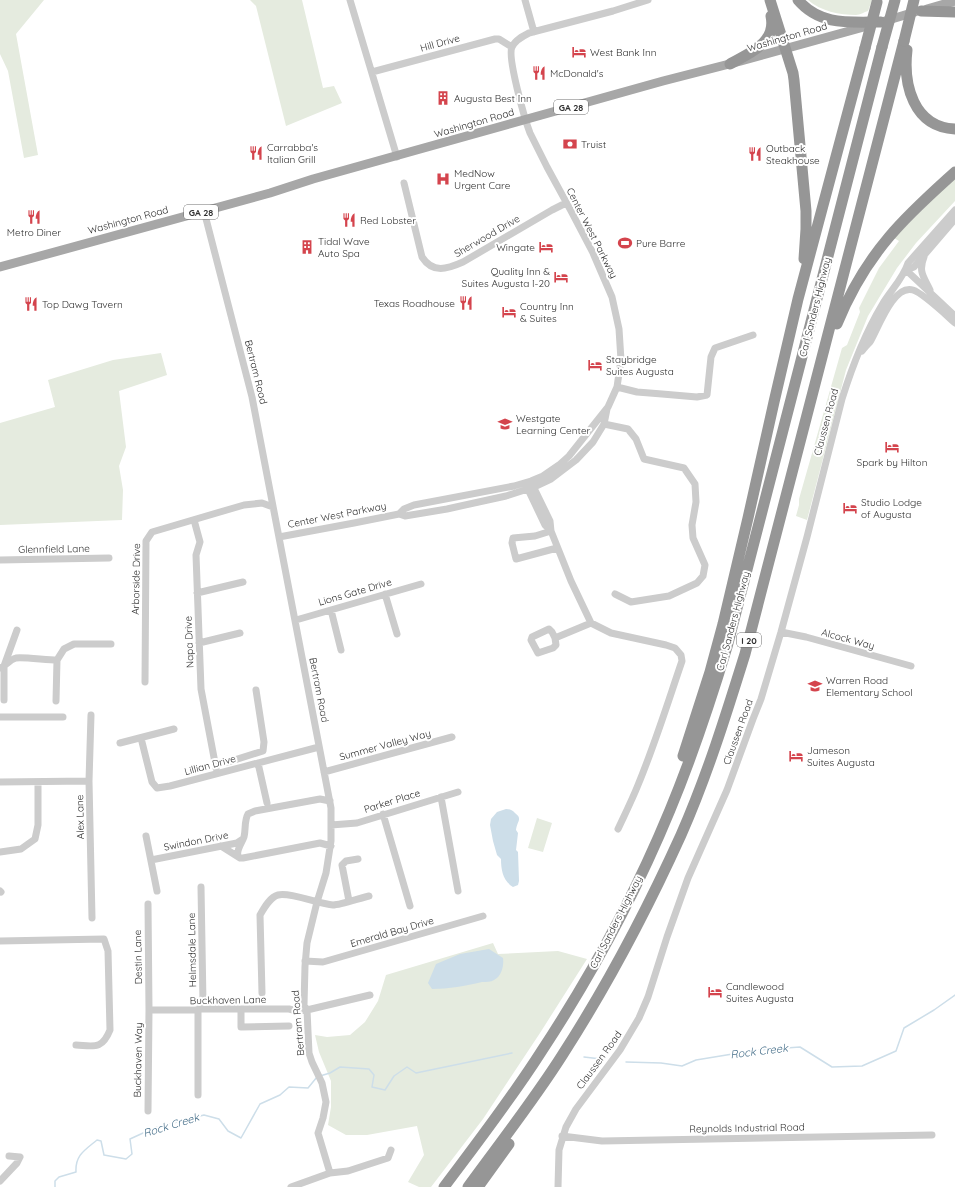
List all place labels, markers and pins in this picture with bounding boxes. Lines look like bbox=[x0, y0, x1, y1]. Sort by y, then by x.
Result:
hotel icon: West Bank Inn bbox=[571, 44, 587, 60]
place label: West Bank Inn bbox=[590, 46, 656, 59]
restaurant icon: McDonald's bbox=[531, 65, 547, 81]
place label: McDonald's bbox=[550, 67, 604, 80]
building icon: Augusta Best Inn bbox=[435, 90, 451, 106]
place label: Augusta Best Inn bbox=[454, 92, 532, 105]
bank icon: Truist bbox=[562, 136, 578, 152]
place label: Truist bbox=[581, 138, 607, 151]
place label: Carrabba's Italian Grill bbox=[267, 141, 318, 166]
place label: Outback Steakhouse bbox=[766, 142, 820, 167]
restaurant icon: Carrabba's Italian Grill bbox=[248, 145, 264, 161]
restaurant icon: Outback Steakhouse bbox=[747, 146, 763, 162]
place label: MedNow Urgent Care bbox=[454, 167, 511, 192]
hospital icon: MedNow Urgent Care bbox=[435, 171, 451, 187]
restaurant icon: Metro Diner bbox=[26, 209, 42, 225]
restaurant icon: Red Lobster bbox=[341, 212, 357, 228]
place label: Red Lobster bbox=[360, 214, 416, 227]
place label: Metro Diner bbox=[7, 226, 61, 239]
place label: Tidal Wave Auto Spa bbox=[318, 235, 370, 260]
sports icon: Pure Barre bbox=[617, 235, 633, 251]
place label: Pure Barre bbox=[636, 237, 686, 250]
building icon: Tidal Wave Auto Spa bbox=[299, 239, 315, 255]
hotel icon: Wingate bbox=[538, 239, 554, 255]
place label: Wingate bbox=[496, 241, 535, 254]
place label: Quality Inn & Suites Augusta I-20 bbox=[462, 265, 550, 290]
hotel icon: Quality Inn & Suites Augusta I-20 bbox=[553, 269, 569, 285]
restaurant icon: Texas Roadhouse bbox=[458, 295, 474, 311]
restaurant icon: Top Dawg Tavern bbox=[23, 296, 39, 312]
place label: Texas Roadhouse bbox=[374, 297, 455, 310]
place label: Top Dawg Tavern bbox=[42, 298, 123, 311]
place label: Country Inn & Suites bbox=[520, 300, 574, 325]
hotel icon: Country Inn & Suites bbox=[501, 304, 517, 320]
place label: Staybridge Suites Augusta bbox=[606, 353, 674, 378]
hotel icon: Staybridge Suites Augusta bbox=[587, 357, 603, 373]
place label: Westgate Learning Center bbox=[516, 412, 591, 437]
school or university icon: Westgate Learning Center bbox=[497, 416, 513, 432]
hotel icon: Spark by Hilton bbox=[884, 439, 900, 455]
place label: Spark by Hilton bbox=[857, 456, 927, 469]
place label: Studio Lodge of Augusta bbox=[861, 496, 922, 521]
hotel icon: Studio Lodge of Augusta bbox=[842, 500, 858, 516]
place label: Warren Road Elementary School bbox=[826, 674, 913, 699]
school or university icon: Warren Road Elementary School bbox=[807, 678, 823, 694]
place label: Jameson Suites Augusta bbox=[807, 744, 875, 769]
hotel icon: Jameson Suites Augusta bbox=[788, 748, 804, 764]
place label: Candlewood Suites Augusta bbox=[726, 980, 794, 1005]
hotel icon: Candlewood Suites Augusta bbox=[707, 984, 723, 1000]

